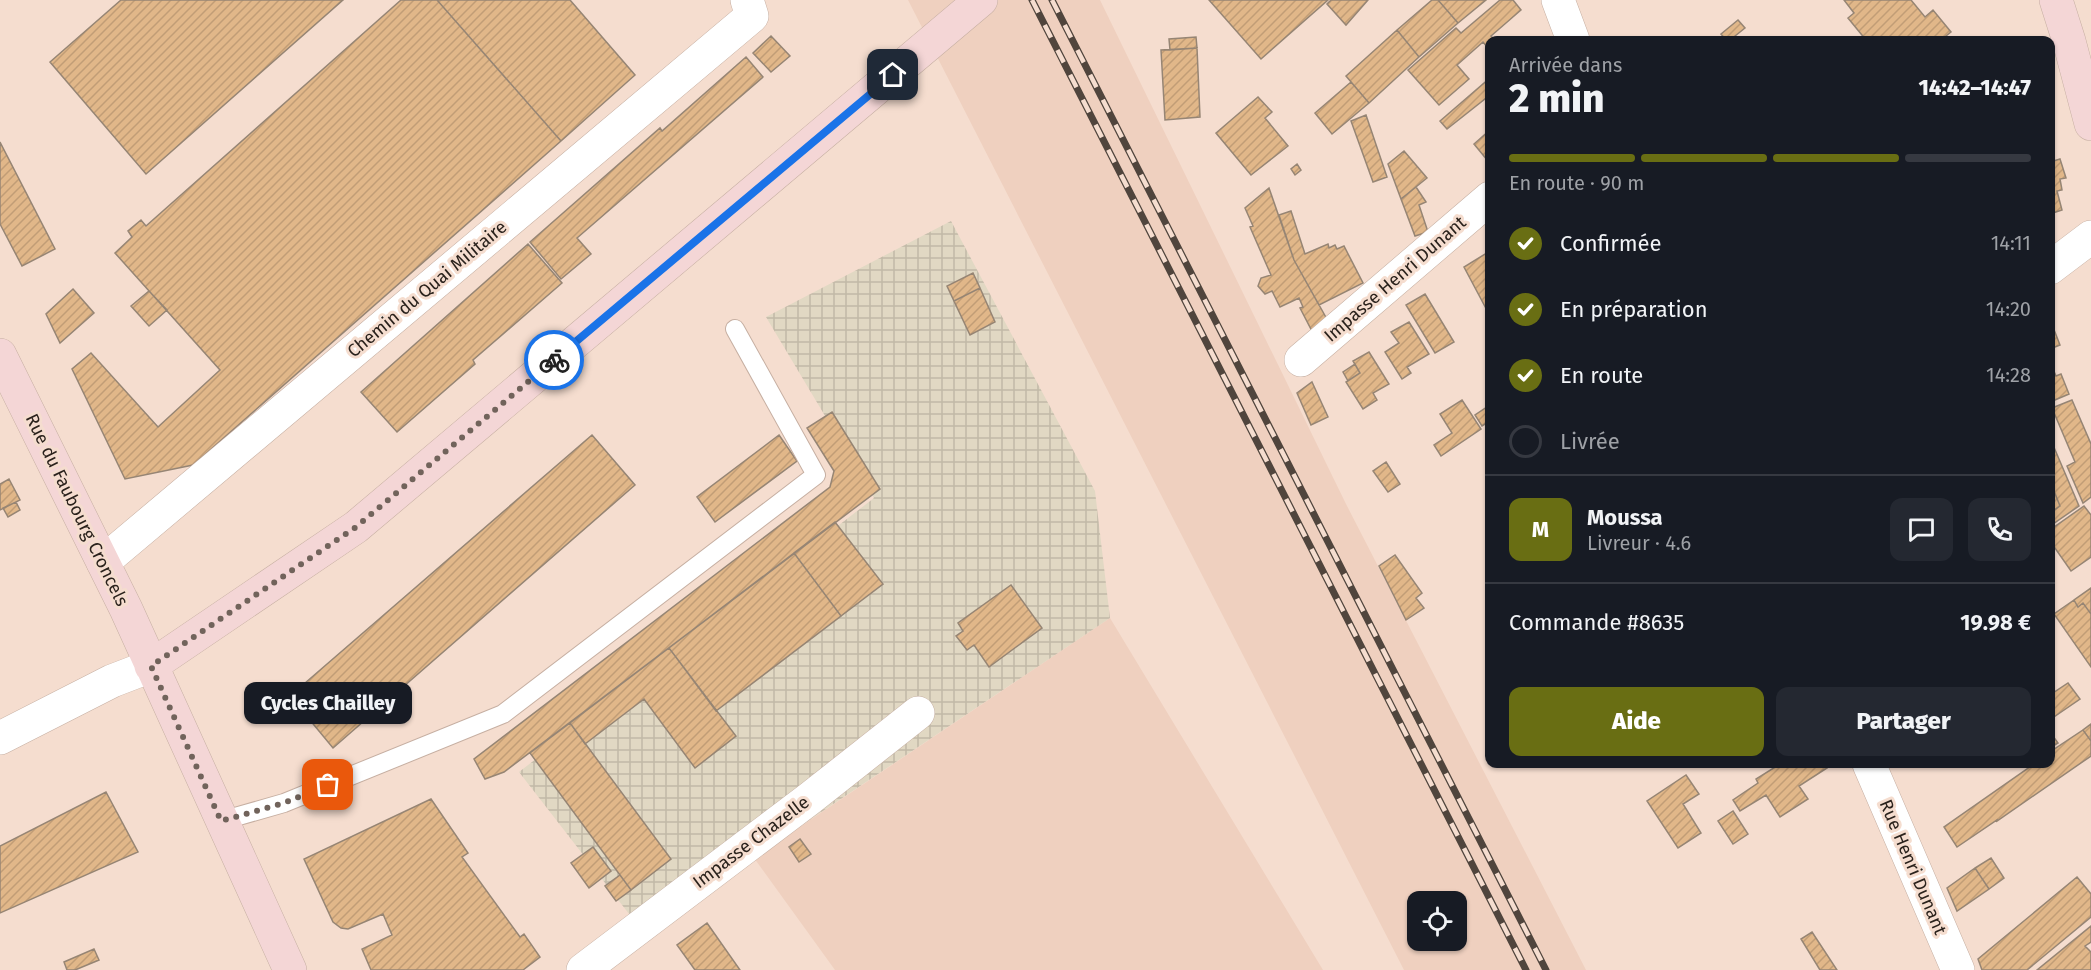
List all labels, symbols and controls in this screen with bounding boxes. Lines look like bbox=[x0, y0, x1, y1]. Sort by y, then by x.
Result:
pin bbox=[867, 49, 918, 100]
text: Arrivée dans bbox=[1509, 53, 1622, 77]
icon: home bbox=[876, 58, 909, 91]
text: 14:42–14:47 bbox=[1918, 74, 2031, 101]
text: 2 min bbox=[1509, 76, 1605, 122]
text: En route · 90 m bbox=[1509, 171, 1644, 195]
street label: Impasse Henri Dunant bbox=[1320, 211, 1471, 347]
street label: Chemin du Quai Militaire bbox=[343, 216, 511, 362]
icon: check bbox=[1509, 227, 1542, 260]
text: Confirmée bbox=[1560, 230, 1662, 257]
text: 14:11 bbox=[1991, 231, 2031, 255]
icon: check bbox=[1509, 293, 1542, 326]
text: En préparation bbox=[1560, 296, 1708, 323]
text: 14:20 bbox=[1986, 297, 2031, 321]
courier bbox=[524, 330, 584, 390]
icon: bike bbox=[538, 344, 571, 377]
icon: check bbox=[1509, 359, 1542, 392]
text: En route bbox=[1560, 362, 1643, 389]
text: 14:28 bbox=[1986, 363, 2031, 387]
street label: Rue du Faubourg Croncels bbox=[21, 410, 133, 610]
text: Livrée bbox=[1560, 428, 1620, 455]
button: chat bbox=[1890, 498, 1953, 561]
button: phone bbox=[1968, 498, 2031, 561]
text: Moussa bbox=[1587, 504, 1663, 531]
text: M bbox=[1532, 516, 1549, 543]
text: Livreur · 4.6 bbox=[1587, 531, 1691, 555]
text: Commande #8635 bbox=[1509, 609, 1684, 636]
text: 19.98 € bbox=[1960, 609, 2031, 636]
callout: Cycles Chailley bbox=[244, 683, 412, 725]
button: Aide bbox=[1509, 687, 1764, 756]
button: Partager bbox=[1776, 687, 2031, 756]
text: Cycles Chailley bbox=[261, 691, 395, 715]
pin bbox=[302, 759, 353, 810]
icon: bag bbox=[311, 768, 344, 801]
street label: Impasse Chazelle bbox=[688, 791, 814, 893]
street label: Rue Henri Dunant bbox=[1875, 796, 1952, 938]
map controls bbox=[1407, 891, 1467, 951]
button: locate bbox=[1407, 891, 1467, 951]

